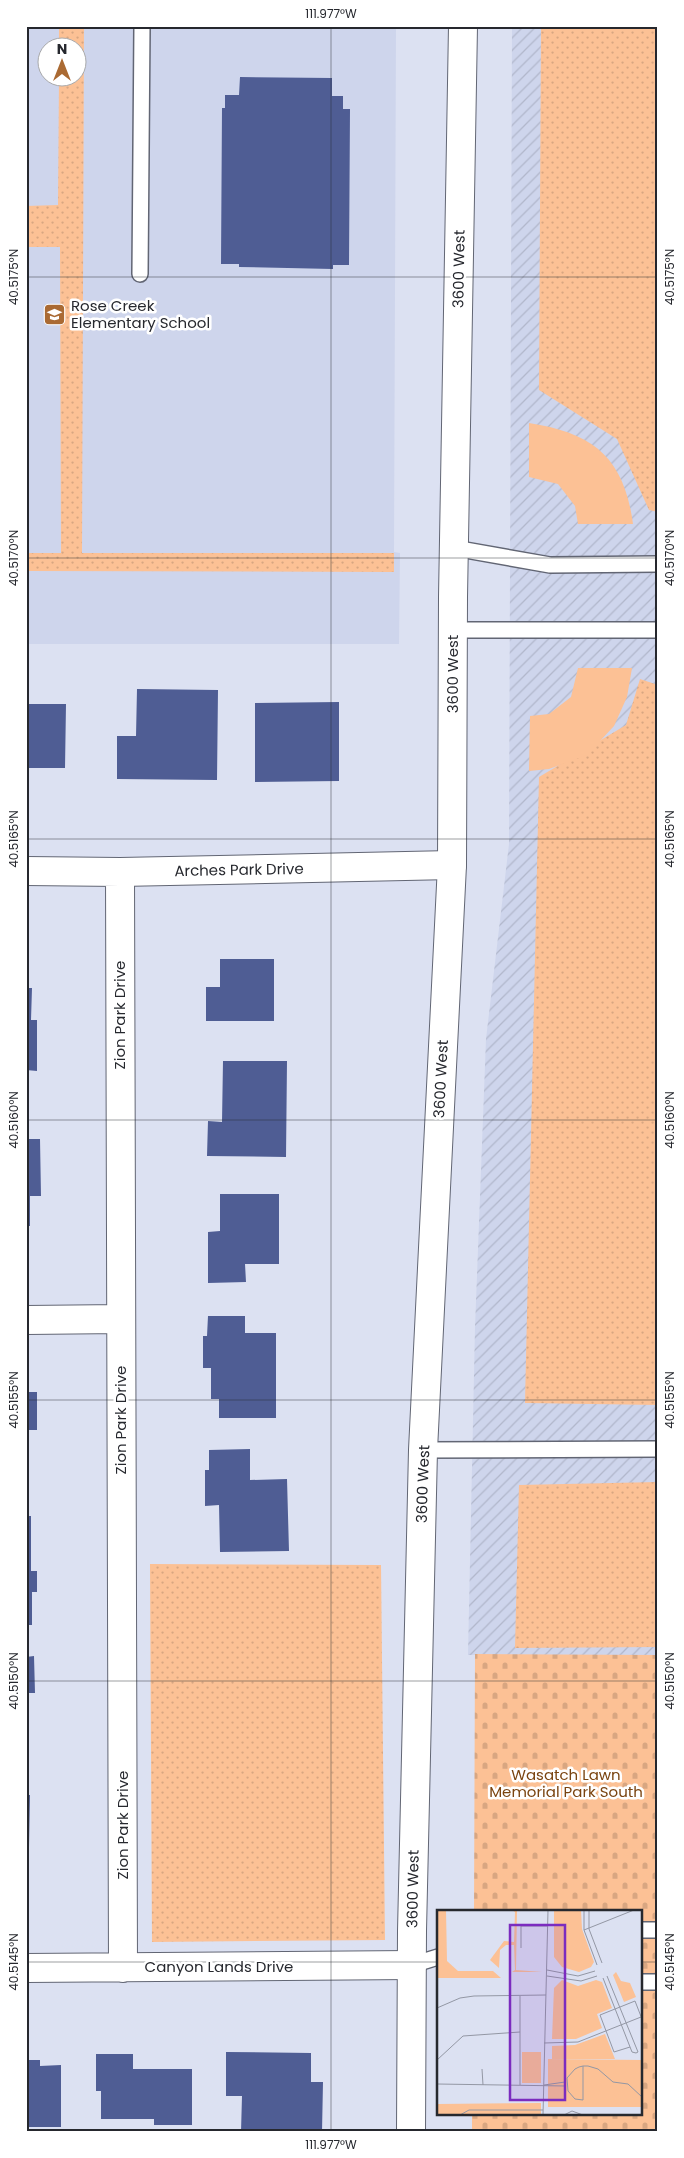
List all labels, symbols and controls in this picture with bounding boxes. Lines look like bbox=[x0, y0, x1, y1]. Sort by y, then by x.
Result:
text: 111.977°W bbox=[305, 5, 357, 22]
north arrow bbox=[38, 38, 88, 88]
text: N bbox=[57, 39, 67, 59]
street label: 3600 West bbox=[447, 230, 470, 308]
text: 40.5175°N bbox=[5, 249, 22, 305]
text: 40.5175°N bbox=[661, 249, 678, 305]
place label: Rose Creek Elementary School bbox=[71, 295, 210, 333]
school or university icon: Rose Creek Elementary School bbox=[43, 303, 67, 327]
text: 40.5170°N bbox=[5, 530, 22, 586]
text: 40.5170°N bbox=[661, 530, 678, 586]
street label: 3600 West bbox=[442, 635, 463, 713]
text: 40.5165°N bbox=[5, 810, 22, 868]
text: 40.5165°N bbox=[661, 810, 678, 868]
street label: Arches Park Drive bbox=[174, 858, 304, 881]
street label: Zion Park Drive bbox=[109, 961, 130, 1069]
street label: 3600 West bbox=[428, 1039, 453, 1119]
text: 40.5160°N bbox=[5, 1091, 22, 1149]
text: 40.5160°N bbox=[661, 1091, 678, 1149]
street label: Zion Park Drive bbox=[110, 1366, 131, 1474]
text: 40.5155°N bbox=[5, 1371, 22, 1429]
text: 40.5155°N bbox=[661, 1371, 678, 1429]
street label: 3600 West bbox=[411, 1444, 434, 1524]
text: 40.5150°N bbox=[5, 1652, 22, 1710]
text: 40.5150°N bbox=[661, 1652, 678, 1710]
park label: Wasatch Lawn Memorial Park South bbox=[489, 1764, 643, 1802]
street label: Zion Park Drive bbox=[112, 1771, 133, 1879]
street label: 3600 West bbox=[401, 1850, 424, 1928]
inset map bbox=[437, 1910, 642, 2116]
text: 40.5145°N bbox=[5, 1933, 22, 1991]
text: 40.5145°N bbox=[661, 1933, 678, 1991]
street label: Canyon Lands Drive bbox=[145, 1956, 293, 1977]
text: 111.977°W bbox=[305, 2136, 357, 2153]

